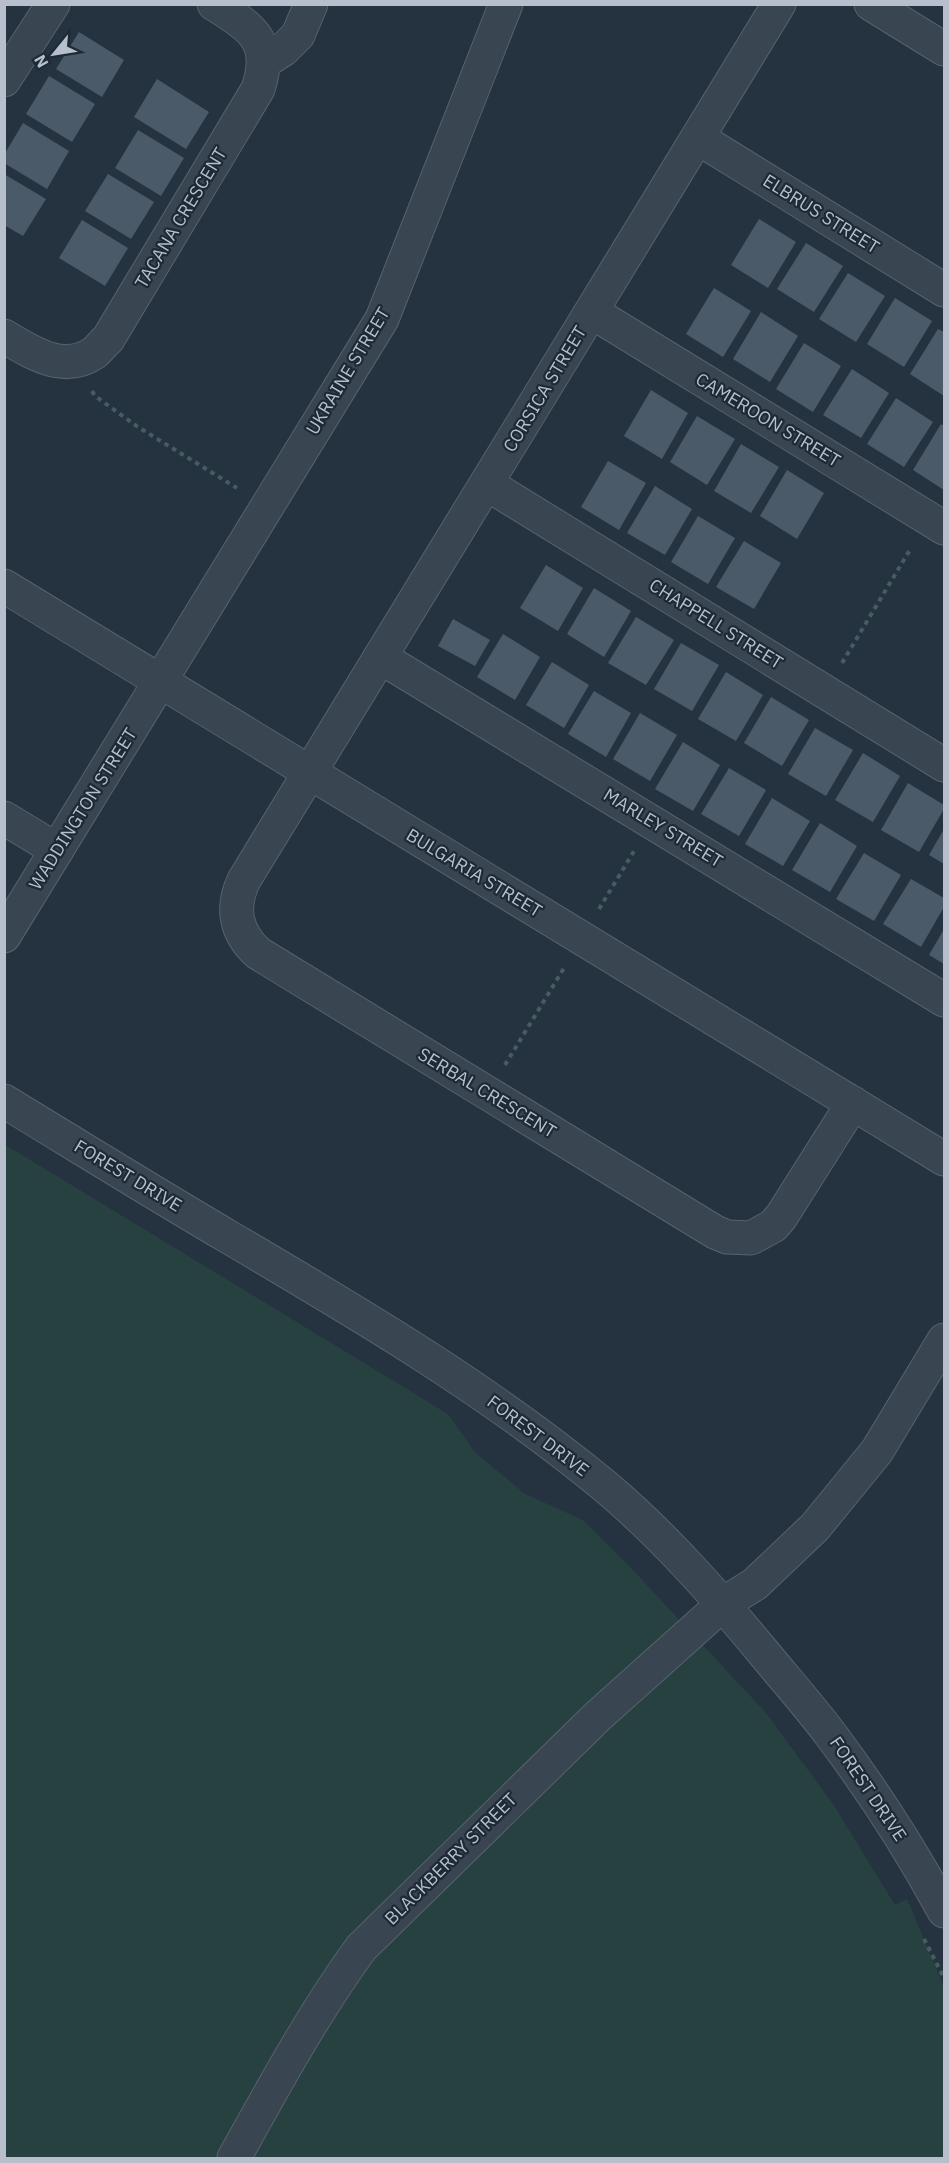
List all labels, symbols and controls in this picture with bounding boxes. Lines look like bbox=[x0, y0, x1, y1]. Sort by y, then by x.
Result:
north arrow bbox=[24, 24, 84, 84]
text: N bbox=[29, 51, 53, 72]
street label: TACANA CRESCENT bbox=[130, 143, 232, 292]
street label: ELBRUS STREET bbox=[759, 169, 884, 259]
street label: UKRAINE STREET bbox=[300, 303, 395, 439]
street label: CORSICA STREET bbox=[498, 321, 591, 456]
street label: CAMEROON STREET bbox=[692, 367, 845, 472]
street label: CHAPPELL STREET bbox=[645, 573, 787, 674]
street label: WADDINGTON STREET bbox=[23, 724, 142, 894]
street label: MARLEY STREET bbox=[599, 783, 727, 872]
street label: BULGARIA STREET bbox=[402, 823, 546, 922]
street label: SERBAL CRESCENT bbox=[414, 1042, 561, 1143]
street label: FOREST DRIVE bbox=[70, 1134, 186, 1217]
street label: FOREST DRIVE bbox=[483, 1390, 594, 1481]
street label: FOREST DRIVE bbox=[825, 1732, 912, 1846]
street label: BLACKBERRY STREET bbox=[380, 1788, 522, 1930]

